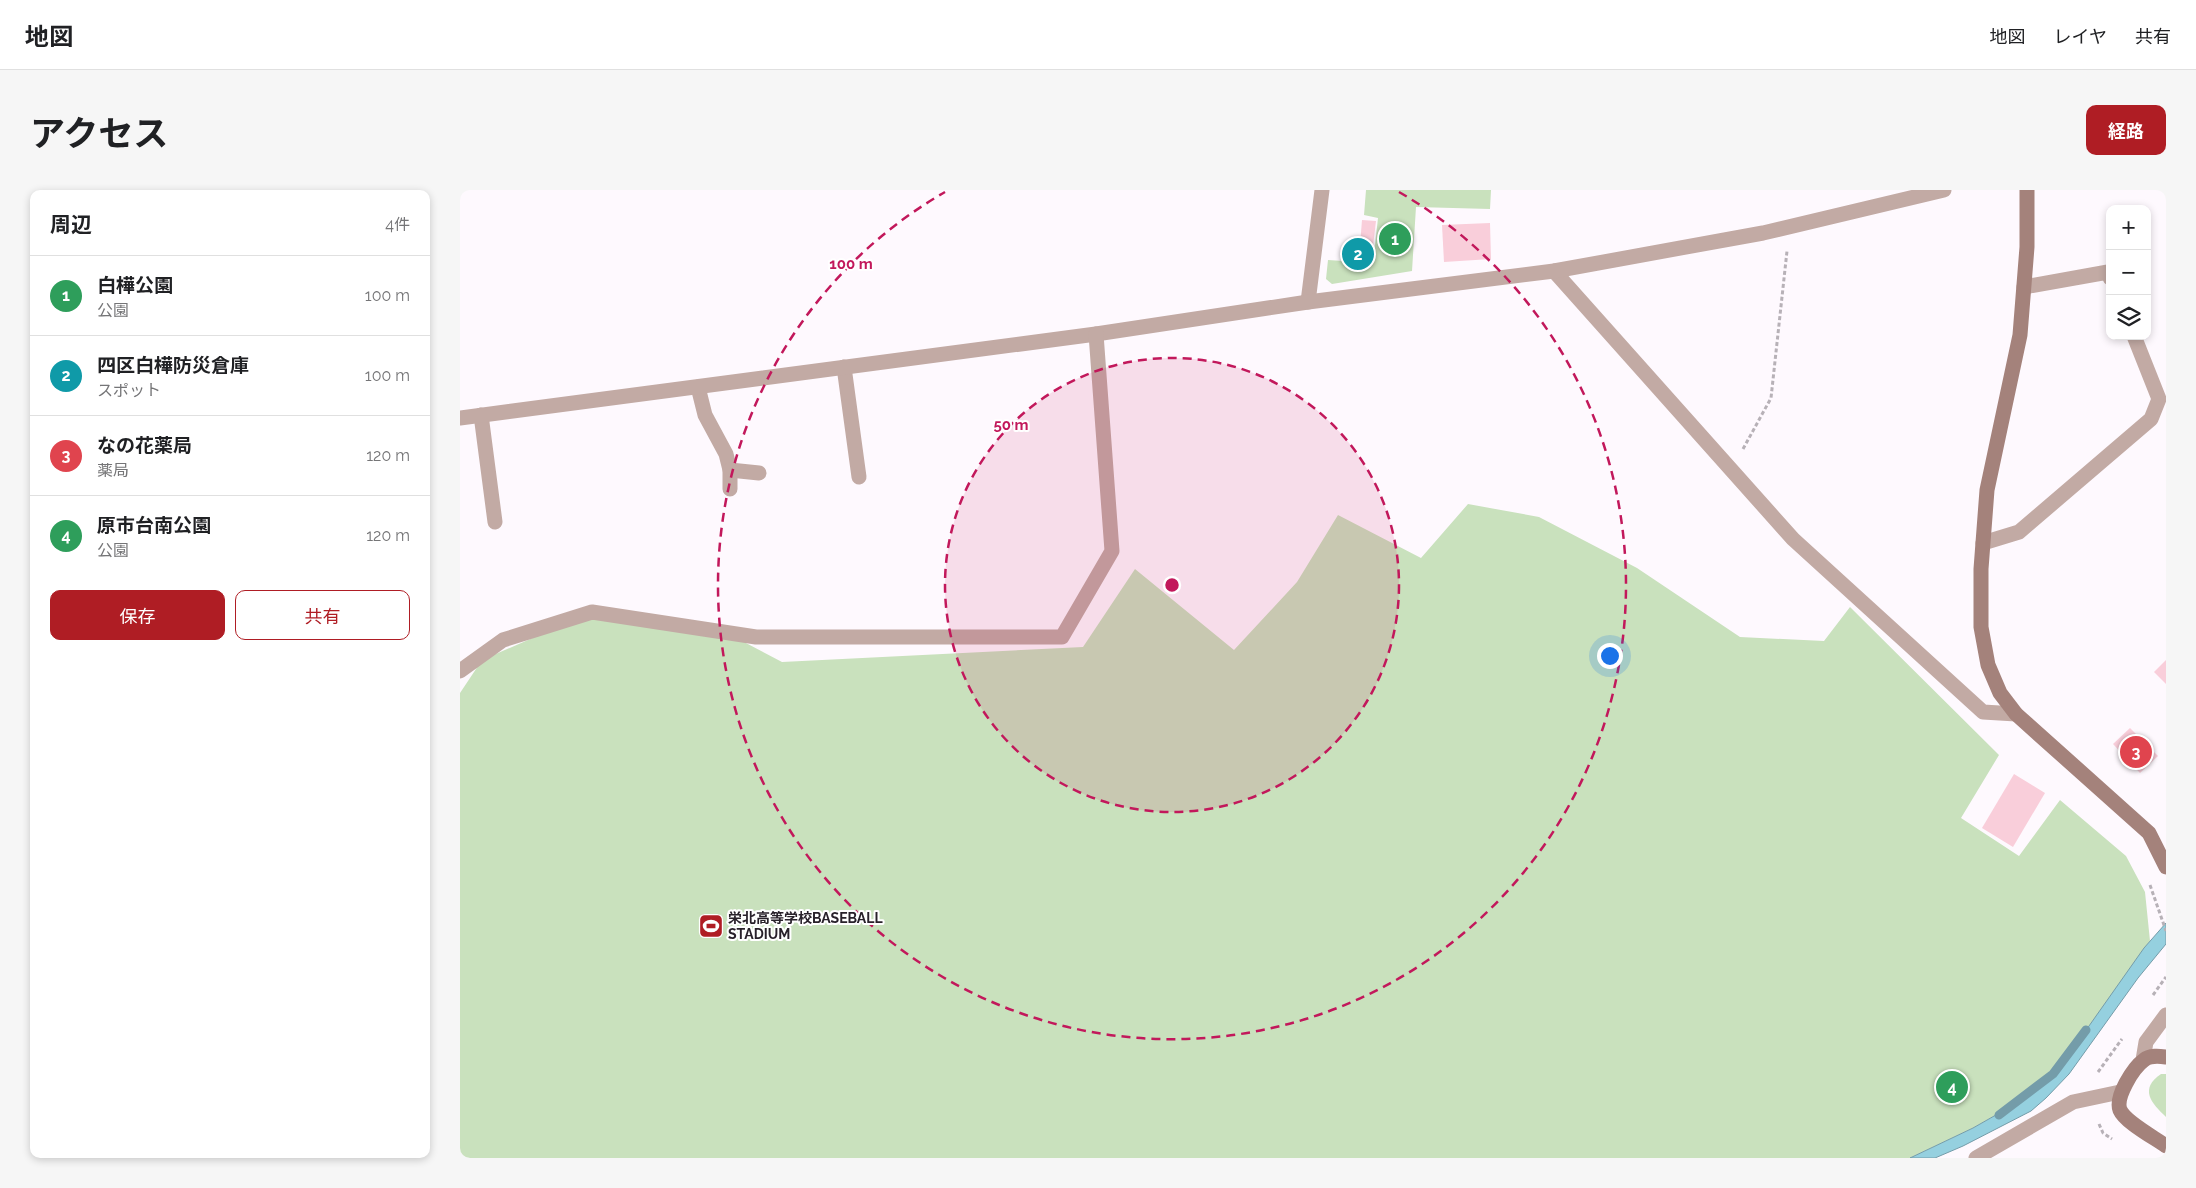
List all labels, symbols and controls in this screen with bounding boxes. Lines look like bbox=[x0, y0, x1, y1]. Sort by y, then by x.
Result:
text: 地図 bbox=[25, 22, 73, 51]
text: 地図 bbox=[1990, 26, 2026, 47]
text: レイヤ bbox=[2054, 26, 2107, 47]
text: 共有 bbox=[2135, 26, 2171, 47]
button: 経路 bbox=[2086, 105, 2166, 155]
text: アクセス bbox=[30, 113, 168, 154]
map controls bbox=[2106, 205, 2151, 340]
button: + bbox=[2106, 205, 2151, 250]
text: 周辺 bbox=[50, 212, 92, 237]
text: 4件 bbox=[385, 215, 410, 234]
pin: 1 bbox=[1379, 220, 1411, 258]
pin: 2 bbox=[1342, 235, 1374, 273]
button: − bbox=[2106, 250, 2151, 295]
text: 100 m bbox=[829, 255, 873, 273]
text: 白樺公園 bbox=[97, 274, 173, 296]
text: 1 bbox=[62, 286, 70, 305]
text: 100 m bbox=[365, 286, 410, 305]
button: layers bbox=[2106, 295, 2151, 340]
text: 公園 bbox=[97, 301, 129, 320]
text: 四区白樺防災倉庫 bbox=[97, 354, 249, 376]
text: 2 bbox=[61, 366, 71, 385]
text: 100 m bbox=[365, 366, 410, 385]
text: スポット bbox=[97, 381, 161, 400]
text: 50 m bbox=[993, 416, 1029, 434]
text: なの花薬局 bbox=[97, 434, 192, 456]
text: 3 bbox=[62, 446, 70, 465]
text: 120 m bbox=[366, 446, 410, 465]
text: 薬局 bbox=[97, 461, 129, 480]
text: 原市台南公園 bbox=[97, 514, 211, 536]
text: 4 bbox=[61, 526, 71, 545]
text: 120 m bbox=[366, 526, 410, 545]
text: 公園 bbox=[97, 541, 129, 560]
centre of rings bbox=[1163, 576, 1181, 594]
button: 保存 bbox=[50, 590, 225, 640]
button: 共有 bbox=[235, 590, 410, 640]
your location bbox=[1597, 643, 1623, 669]
pin: 3 bbox=[2120, 733, 2152, 771]
place label: 栄北高等学校BASEBALL STADIUM bbox=[728, 910, 883, 942]
sports icon: 栄北高等学校BASEBALL STADIUM bbox=[698, 913, 724, 939]
pin: 4 bbox=[1936, 1068, 1968, 1106]

